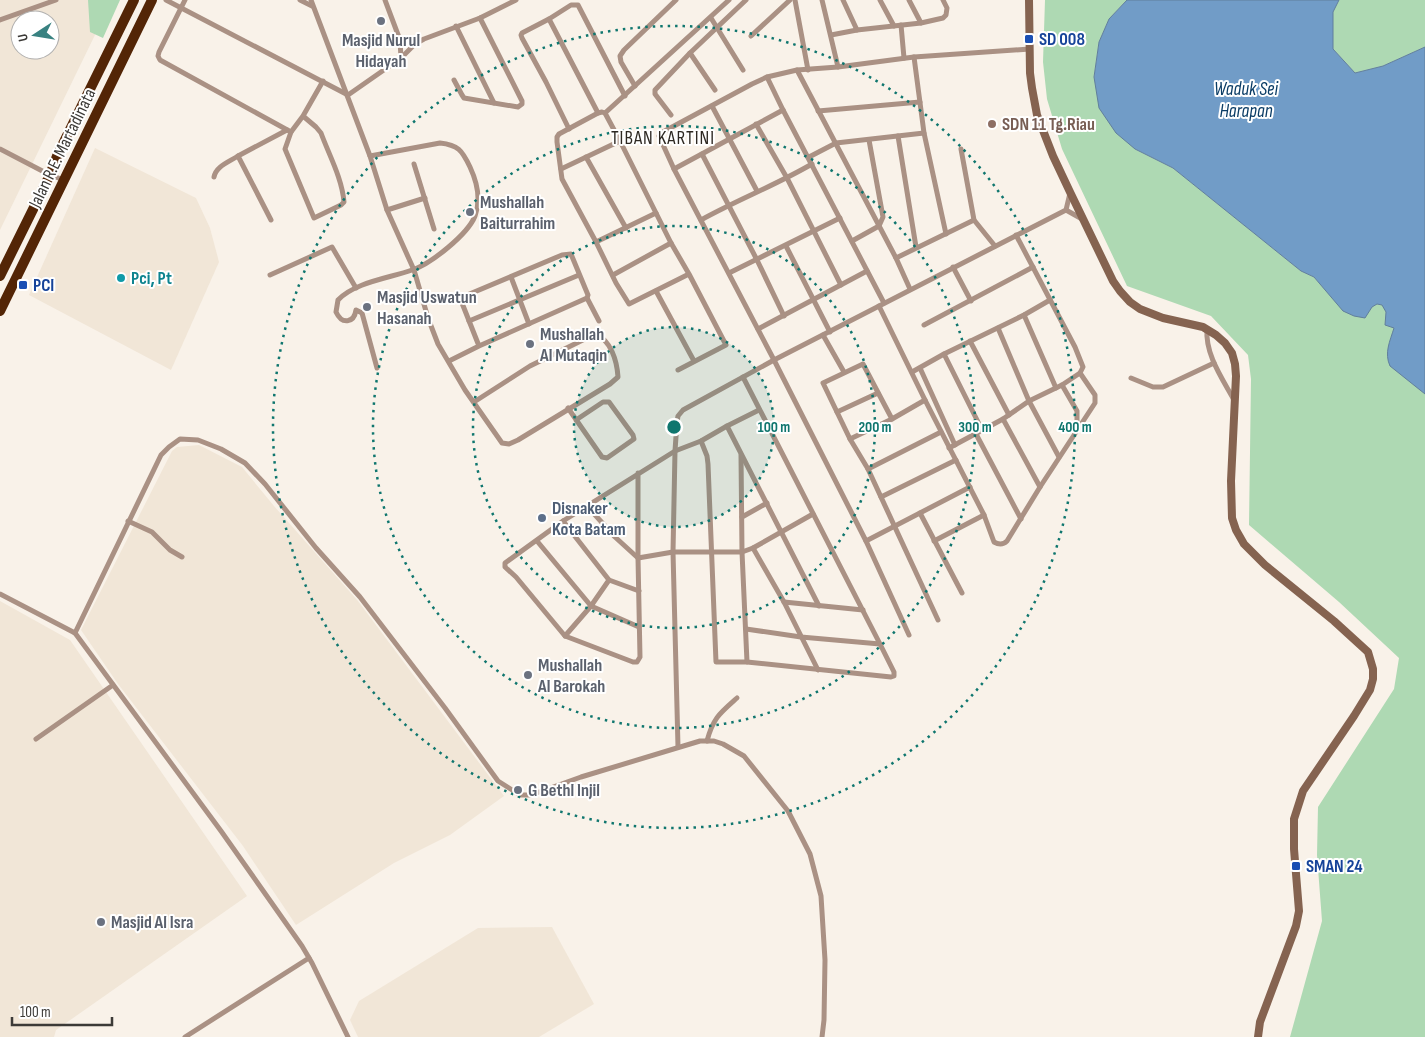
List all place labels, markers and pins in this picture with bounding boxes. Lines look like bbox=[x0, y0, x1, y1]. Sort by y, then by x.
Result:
marker: Masjid Nurul Hidayah bbox=[375, 15, 387, 27]
place label: SD 008 bbox=[1039, 29, 1085, 50]
place label: Masjid Nurul Hidayah bbox=[342, 30, 420, 72]
marker: SD 008 bbox=[1023, 33, 1035, 45]
place label: SDN 11 Tg.Riau bbox=[1002, 114, 1095, 135]
marker: SDN 11 Tg.Riau bbox=[986, 118, 998, 130]
place label: Mushallah Baiturrahim bbox=[480, 192, 555, 234]
marker: Mushallah Baiturrahim bbox=[464, 206, 476, 218]
place label: Pci, Pt bbox=[131, 268, 172, 289]
marker: Pci, Pt bbox=[115, 272, 127, 284]
place label: PCI bbox=[33, 275, 54, 296]
marker: PCI bbox=[17, 279, 29, 291]
place label: Masjid Uswatun Hasanah bbox=[377, 287, 477, 329]
marker: Masjid Uswatun Hasanah bbox=[361, 301, 373, 313]
place label: Mushallah Al Mutaqin bbox=[539, 324, 607, 366]
marker: Mushallah Al Mutaqin bbox=[524, 338, 536, 350]
centre of rings bbox=[665, 418, 683, 436]
place label: Disnaker Kota Batam bbox=[552, 498, 626, 540]
marker: Disnaker Kota Batam bbox=[536, 512, 548, 524]
place label: Mushallah Al Barokah bbox=[537, 655, 605, 697]
marker: Mushallah Al Barokah bbox=[522, 669, 534, 681]
place label: G Bethl Injil bbox=[528, 780, 600, 801]
marker: G Bethl Injil bbox=[512, 784, 524, 796]
place label: SMAN 24 bbox=[1306, 856, 1363, 877]
marker: SMAN 24 bbox=[1290, 860, 1302, 872]
place label: Masjid Al Isra bbox=[111, 912, 193, 933]
marker: Masjid Al Isra bbox=[95, 916, 107, 928]

